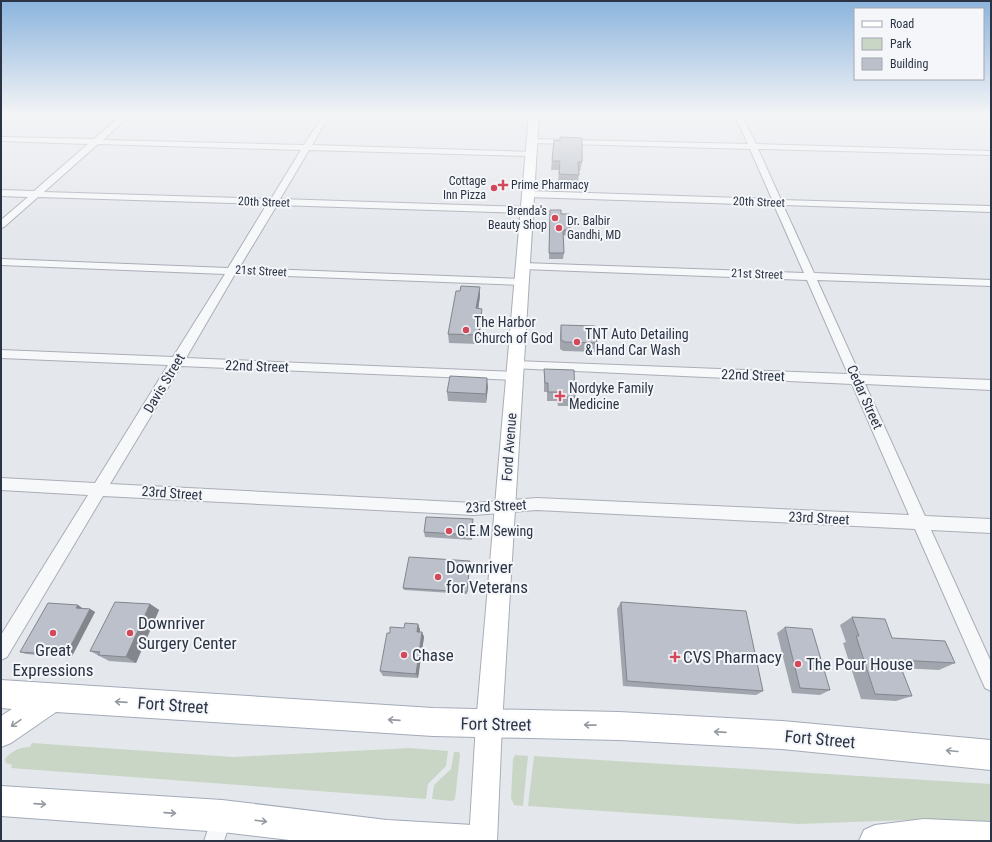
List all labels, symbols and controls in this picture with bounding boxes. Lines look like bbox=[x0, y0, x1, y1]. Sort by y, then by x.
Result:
legend bbox=[854, 8, 984, 80]
text: Road bbox=[890, 17, 914, 31]
text: Park bbox=[890, 37, 912, 51]
text: Building bbox=[890, 57, 928, 71]
place label: Cottage Inn Pizza bbox=[443, 174, 486, 202]
place label: Prime Pharmacy bbox=[511, 178, 589, 192]
marker: Prime Pharmacy bbox=[498, 180, 508, 190]
marker: Cottage Inn Pizza bbox=[489, 183, 499, 193]
street label: 20th Street bbox=[238, 194, 291, 210]
street label: 20th Street bbox=[733, 194, 786, 210]
place label: Brenda's Beauty Shop bbox=[488, 204, 547, 232]
marker: Brenda's Beauty Shop bbox=[550, 213, 560, 223]
place label: Dr. Balbir Gandhi, MD bbox=[567, 214, 621, 242]
marker: Dr. Balbir Gandhi, MD bbox=[554, 223, 564, 233]
street label: 21st Street bbox=[235, 263, 288, 279]
street label: 21st Street bbox=[731, 266, 784, 282]
place label: The Harbor Church of God bbox=[474, 314, 553, 346]
marker: The Harbor Church of God bbox=[461, 325, 471, 335]
place label: TNT Auto Detailing & Hand Car Wash bbox=[585, 326, 689, 358]
marker: TNT Auto Detailing & Hand Car Wash bbox=[572, 337, 582, 347]
street label: Davis Street bbox=[140, 351, 188, 415]
street label: 22nd Street bbox=[225, 357, 289, 375]
street label: Cedar Street bbox=[844, 362, 886, 432]
street label: 22nd Street bbox=[721, 366, 785, 384]
place label: Nordyke Family Medicine bbox=[569, 380, 654, 412]
marker: Nordyke Family Medicine bbox=[554, 390, 566, 402]
street label: Ford Avenue bbox=[499, 412, 519, 482]
street label: 23rd Street bbox=[141, 483, 203, 503]
street label: 23rd Street bbox=[465, 496, 527, 516]
street label: 23rd Street bbox=[788, 508, 850, 528]
place label: G.E.M Sewing bbox=[457, 523, 533, 539]
marker: G.E.M Sewing bbox=[444, 526, 454, 536]
place label: Downriver for Veterans bbox=[446, 557, 528, 597]
marker: Downriver for Veterans bbox=[433, 572, 443, 582]
place label: Downriver Surgery Center bbox=[138, 613, 237, 653]
marker: Great Expressions bbox=[48, 628, 58, 638]
marker: Downriver Surgery Center bbox=[125, 628, 135, 638]
place label: Great Expressions bbox=[12, 640, 94, 680]
place label: Chase bbox=[412, 645, 454, 665]
place label: CVS Pharmacy bbox=[683, 647, 782, 667]
marker: Chase bbox=[399, 650, 409, 660]
marker: CVS Pharmacy bbox=[670, 652, 680, 662]
place label: The Pour House bbox=[806, 654, 913, 674]
marker: The Pour House bbox=[793, 659, 803, 669]
street label: Fort Street bbox=[137, 693, 209, 717]
one-way arrow bbox=[115, 698, 128, 705]
street label: Fort Street bbox=[460, 713, 532, 735]
one-way arrow bbox=[388, 716, 401, 723]
one-way arrow bbox=[10, 719, 21, 727]
one-way arrow bbox=[584, 721, 597, 729]
street label: Fort Street bbox=[784, 726, 856, 752]
one-way arrow bbox=[714, 728, 727, 736]
one-way arrow bbox=[946, 747, 959, 755]
one-way arrow bbox=[33, 800, 46, 807]
one-way arrow bbox=[163, 809, 176, 816]
one-way arrow bbox=[254, 817, 267, 825]

